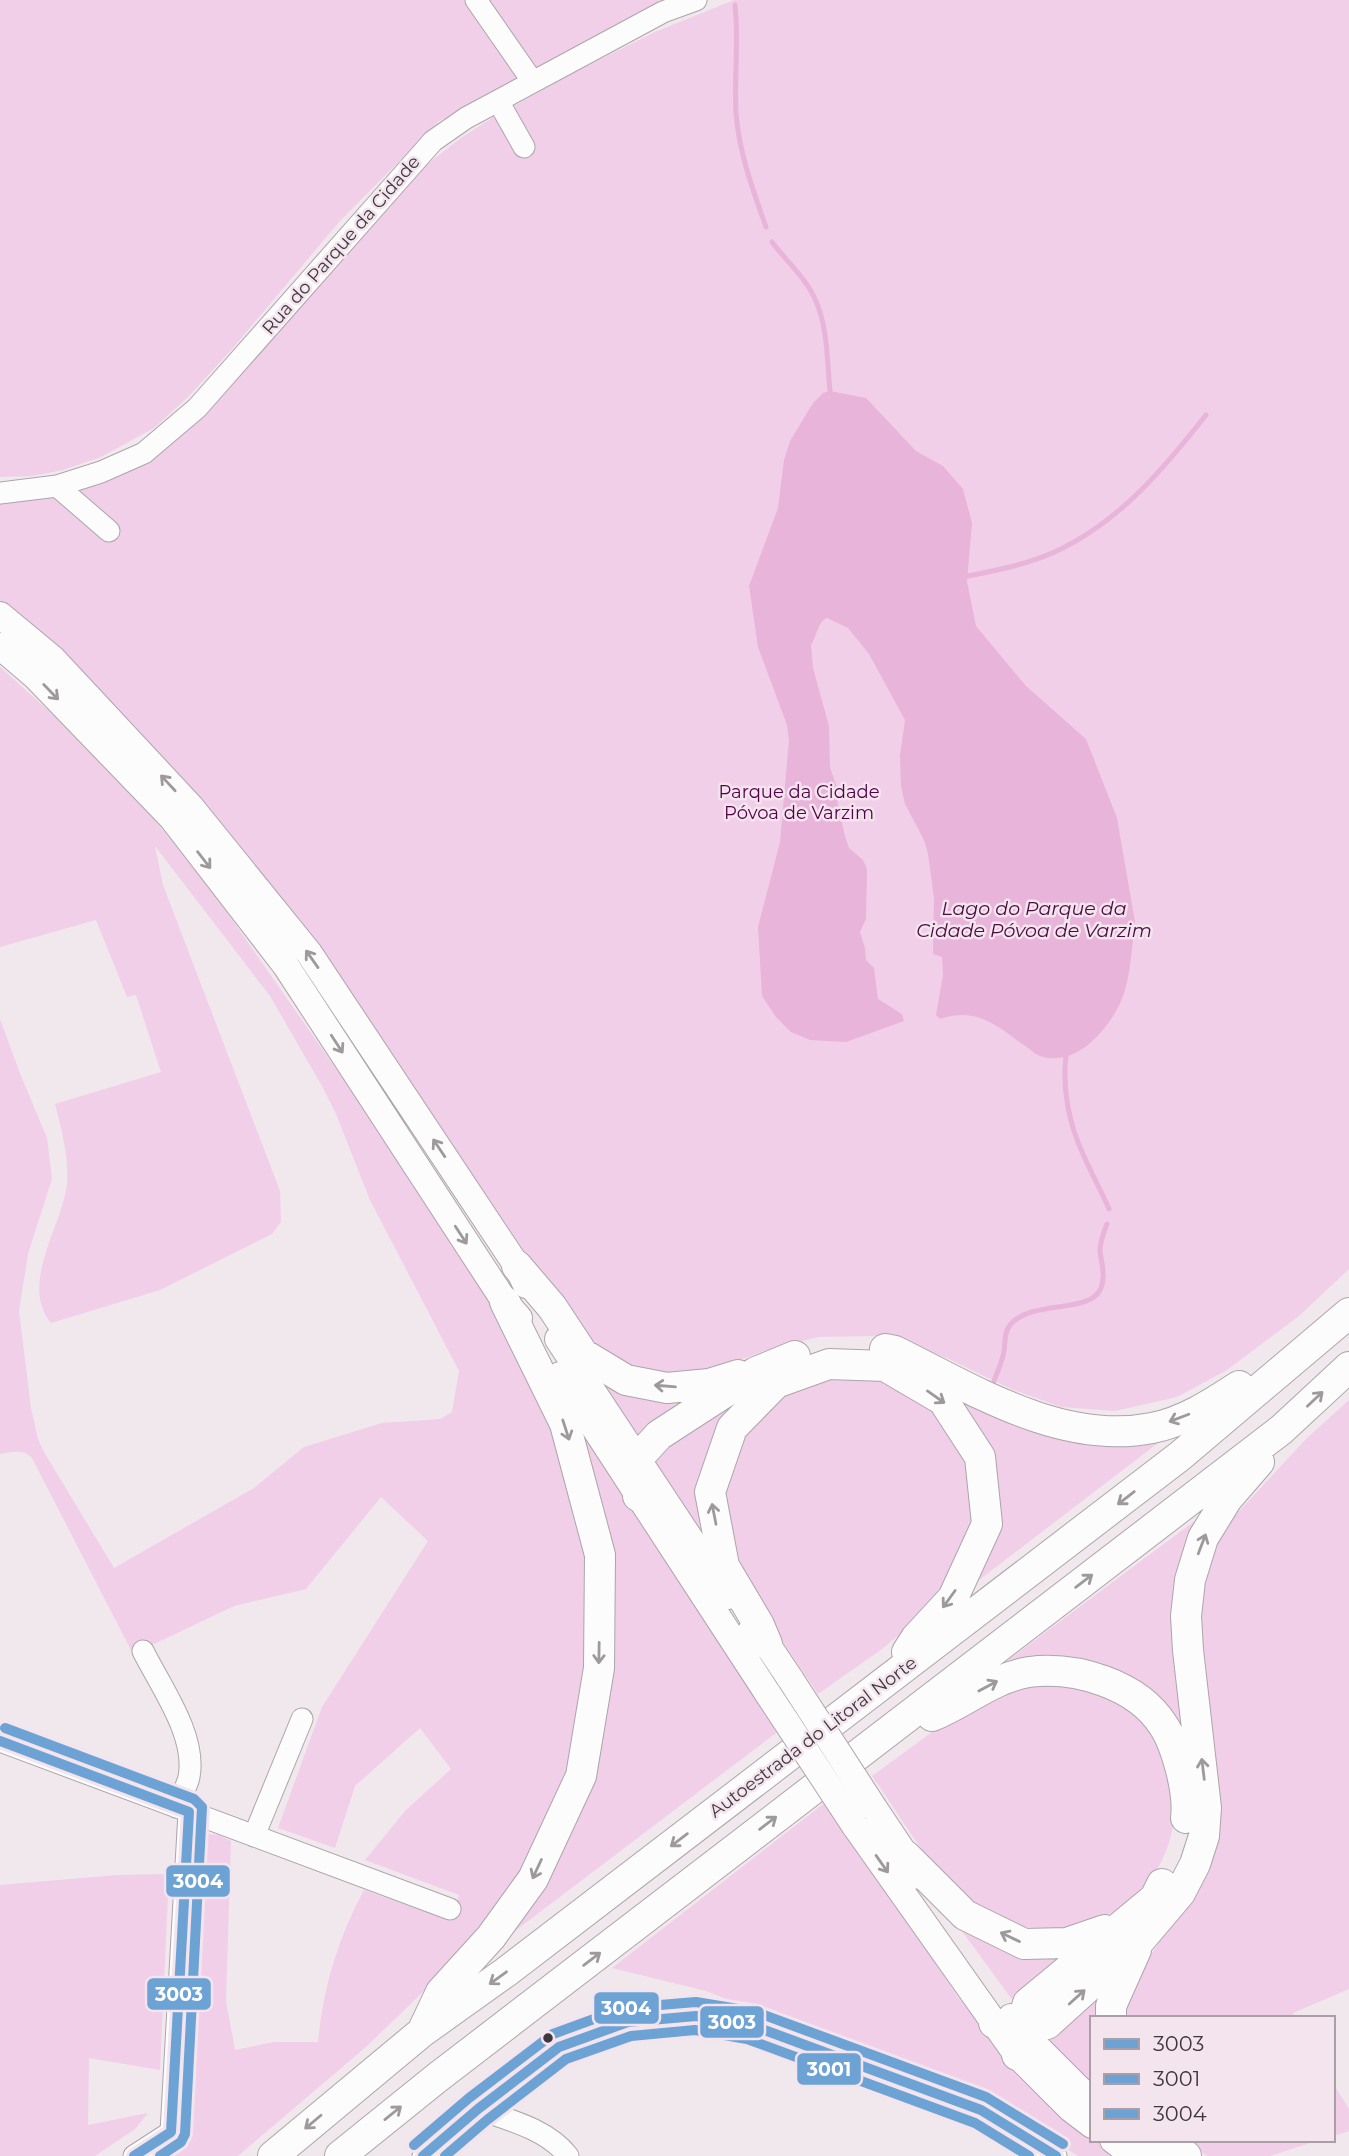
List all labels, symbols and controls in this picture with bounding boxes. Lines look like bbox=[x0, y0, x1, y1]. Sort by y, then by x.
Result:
street label: Rua do Parque da Cidade bbox=[257, 151, 425, 339]
one-way arrow bbox=[42, 683, 59, 700]
one-way arrow bbox=[160, 775, 177, 792]
park label: Parque da Cidade Póvoa de Varzim bbox=[718, 781, 880, 824]
one-way arrow bbox=[196, 850, 211, 869]
water label: Lago do Parque da Cidade Póvoa de Varzim bbox=[916, 897, 1152, 942]
one-way arrow bbox=[305, 950, 319, 969]
one-way arrow bbox=[330, 1034, 344, 1054]
one-way arrow bbox=[431, 1139, 446, 1158]
one-way arrow bbox=[454, 1225, 468, 1244]
one-way arrow bbox=[654, 1379, 677, 1392]
one-way arrow bbox=[926, 1390, 945, 1404]
one-way arrow bbox=[1306, 1390, 1323, 1407]
one-way arrow bbox=[1169, 1413, 1191, 1425]
one-way arrow bbox=[561, 1418, 573, 1440]
one-way arrow bbox=[1117, 1490, 1136, 1505]
one-way arrow bbox=[706, 1503, 720, 1526]
one-way arrow bbox=[1196, 1534, 1209, 1556]
one-way arrow bbox=[1074, 1573, 1093, 1588]
one-way arrow bbox=[942, 1590, 957, 1608]
one-way arrow bbox=[592, 1641, 606, 1664]
street label: Autoestrada do Litoral Norte bbox=[705, 1652, 921, 1822]
one-way arrow bbox=[977, 1679, 998, 1692]
one-way arrow bbox=[1196, 1758, 1209, 1780]
one-way arrow bbox=[758, 1816, 777, 1831]
one-way arrow bbox=[669, 1832, 688, 1847]
one-way arrow bbox=[875, 1854, 889, 1873]
one-way arrow bbox=[530, 1858, 544, 1879]
line badge: 3004 bbox=[165, 1864, 231, 1898]
text: 3004 bbox=[172, 1870, 223, 1893]
one-way arrow bbox=[1000, 1929, 1021, 1943]
one-way arrow bbox=[582, 1951, 601, 1966]
one-way arrow bbox=[489, 1970, 507, 1985]
line badge: 3003 bbox=[146, 1977, 212, 2011]
text: 3003 bbox=[154, 1983, 203, 2006]
one-way arrow bbox=[1068, 1989, 1086, 2005]
line badge: 3004 bbox=[593, 1991, 660, 2025]
text: 3004 bbox=[600, 1997, 651, 2020]
line badge: 3003 bbox=[699, 2005, 765, 2039]
text: 3003 bbox=[707, 2011, 756, 2034]
legend bbox=[1090, 2016, 1335, 2142]
unlabelled marker bbox=[541, 2031, 555, 2045]
text: 3003 bbox=[1153, 2031, 1204, 2056]
line badge: 3001 bbox=[796, 2052, 862, 2086]
text: 3001 bbox=[806, 2058, 851, 2081]
text: 3001 bbox=[1153, 2066, 1200, 2091]
text: 3004 bbox=[1153, 2101, 1207, 2126]
one-way arrow bbox=[383, 2105, 401, 2121]
one-way arrow bbox=[305, 2115, 323, 2130]

